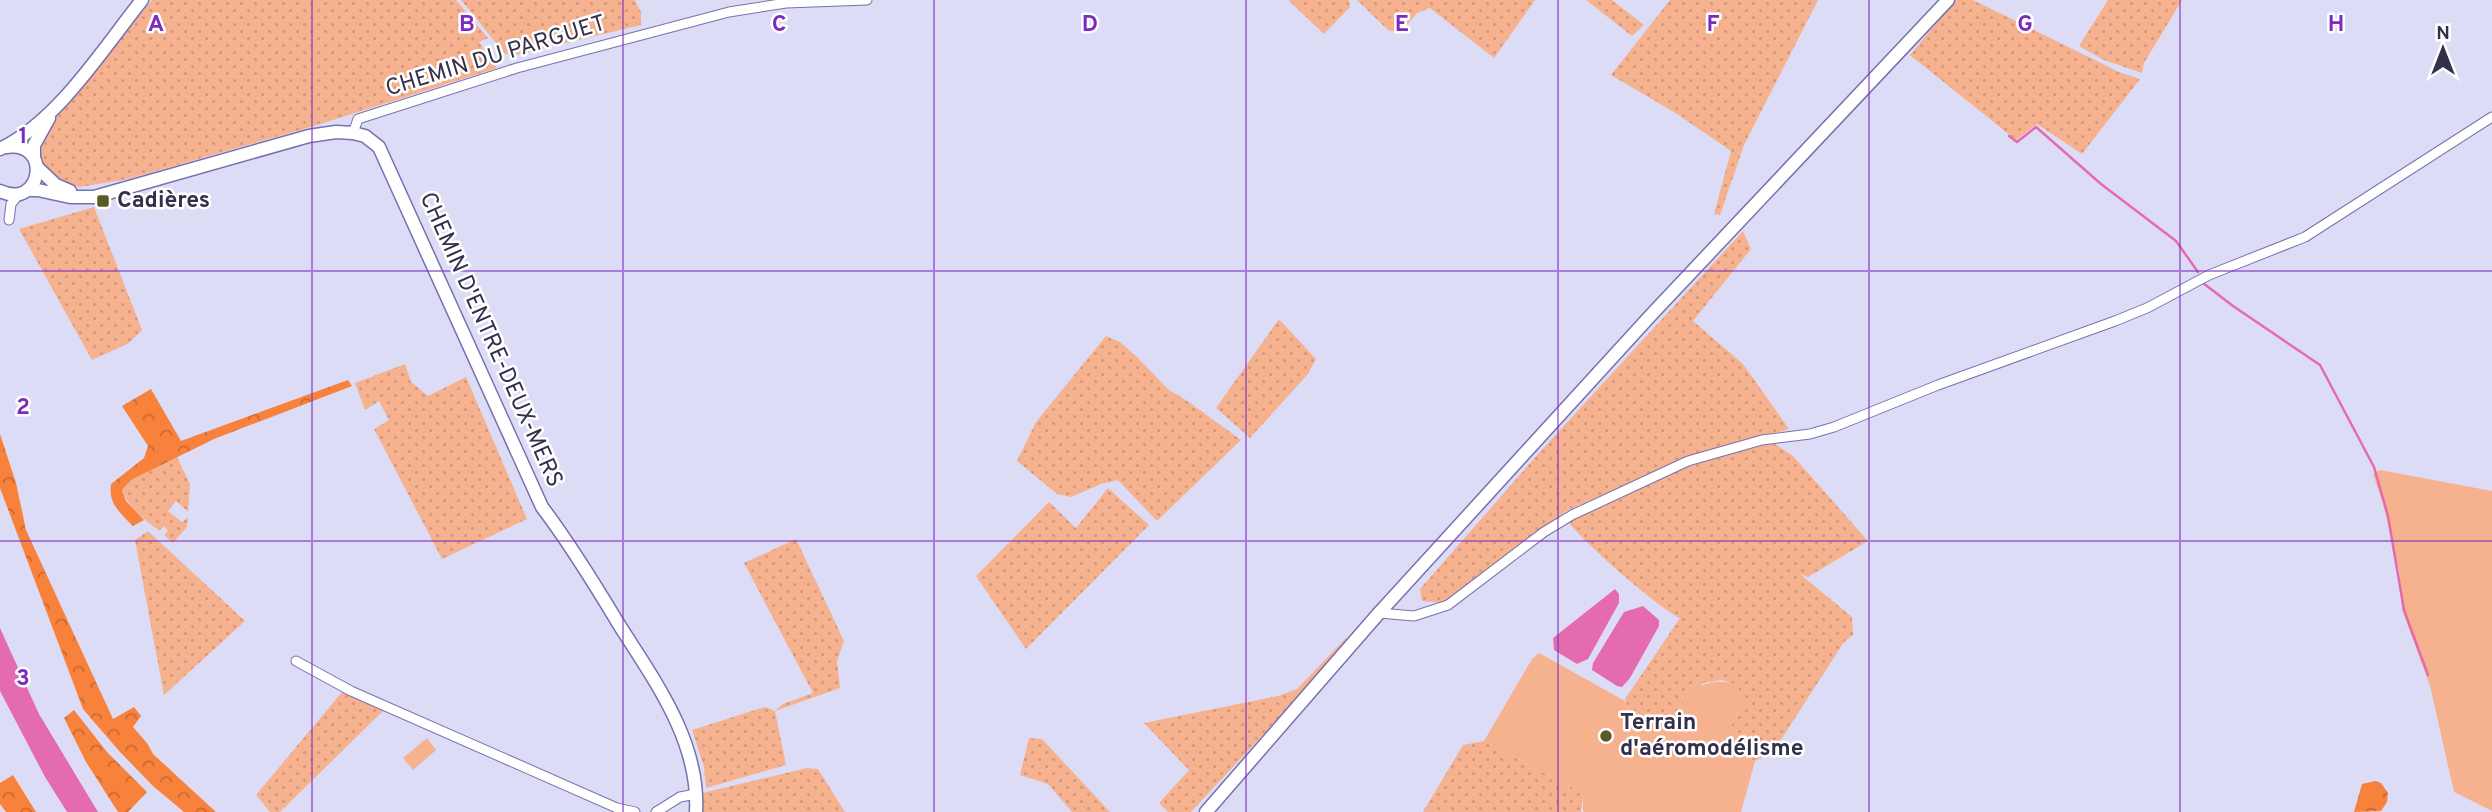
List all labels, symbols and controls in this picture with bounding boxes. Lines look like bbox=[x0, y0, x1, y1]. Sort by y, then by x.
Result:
street label: CHEMIN DU PARGUET bbox=[382, 10, 610, 104]
text: A bbox=[148, 11, 164, 40]
text: B bbox=[459, 11, 475, 40]
text: C bbox=[772, 11, 786, 40]
text: D bbox=[1082, 11, 1098, 40]
text: E bbox=[1395, 11, 1409, 40]
text: F bbox=[1706, 11, 1720, 40]
text: G bbox=[2017, 11, 2033, 40]
text: H bbox=[2328, 11, 2344, 40]
north arrow bbox=[2408, 14, 2478, 84]
text: N bbox=[2436, 22, 2450, 46]
text: 1 bbox=[18, 123, 28, 152]
place label: Cadières bbox=[117, 187, 210, 216]
street label: CHEMIN D'ENTRE-DEUX-MERS bbox=[412, 188, 568, 492]
marker: Cadières bbox=[95, 193, 111, 209]
text: 2 bbox=[16, 394, 30, 423]
text: 3 bbox=[16, 665, 30, 694]
place label: Terrain d'aéromodélisme bbox=[1620, 709, 1804, 764]
marker: Terrain d'aéromodélisme bbox=[1598, 728, 1614, 744]

